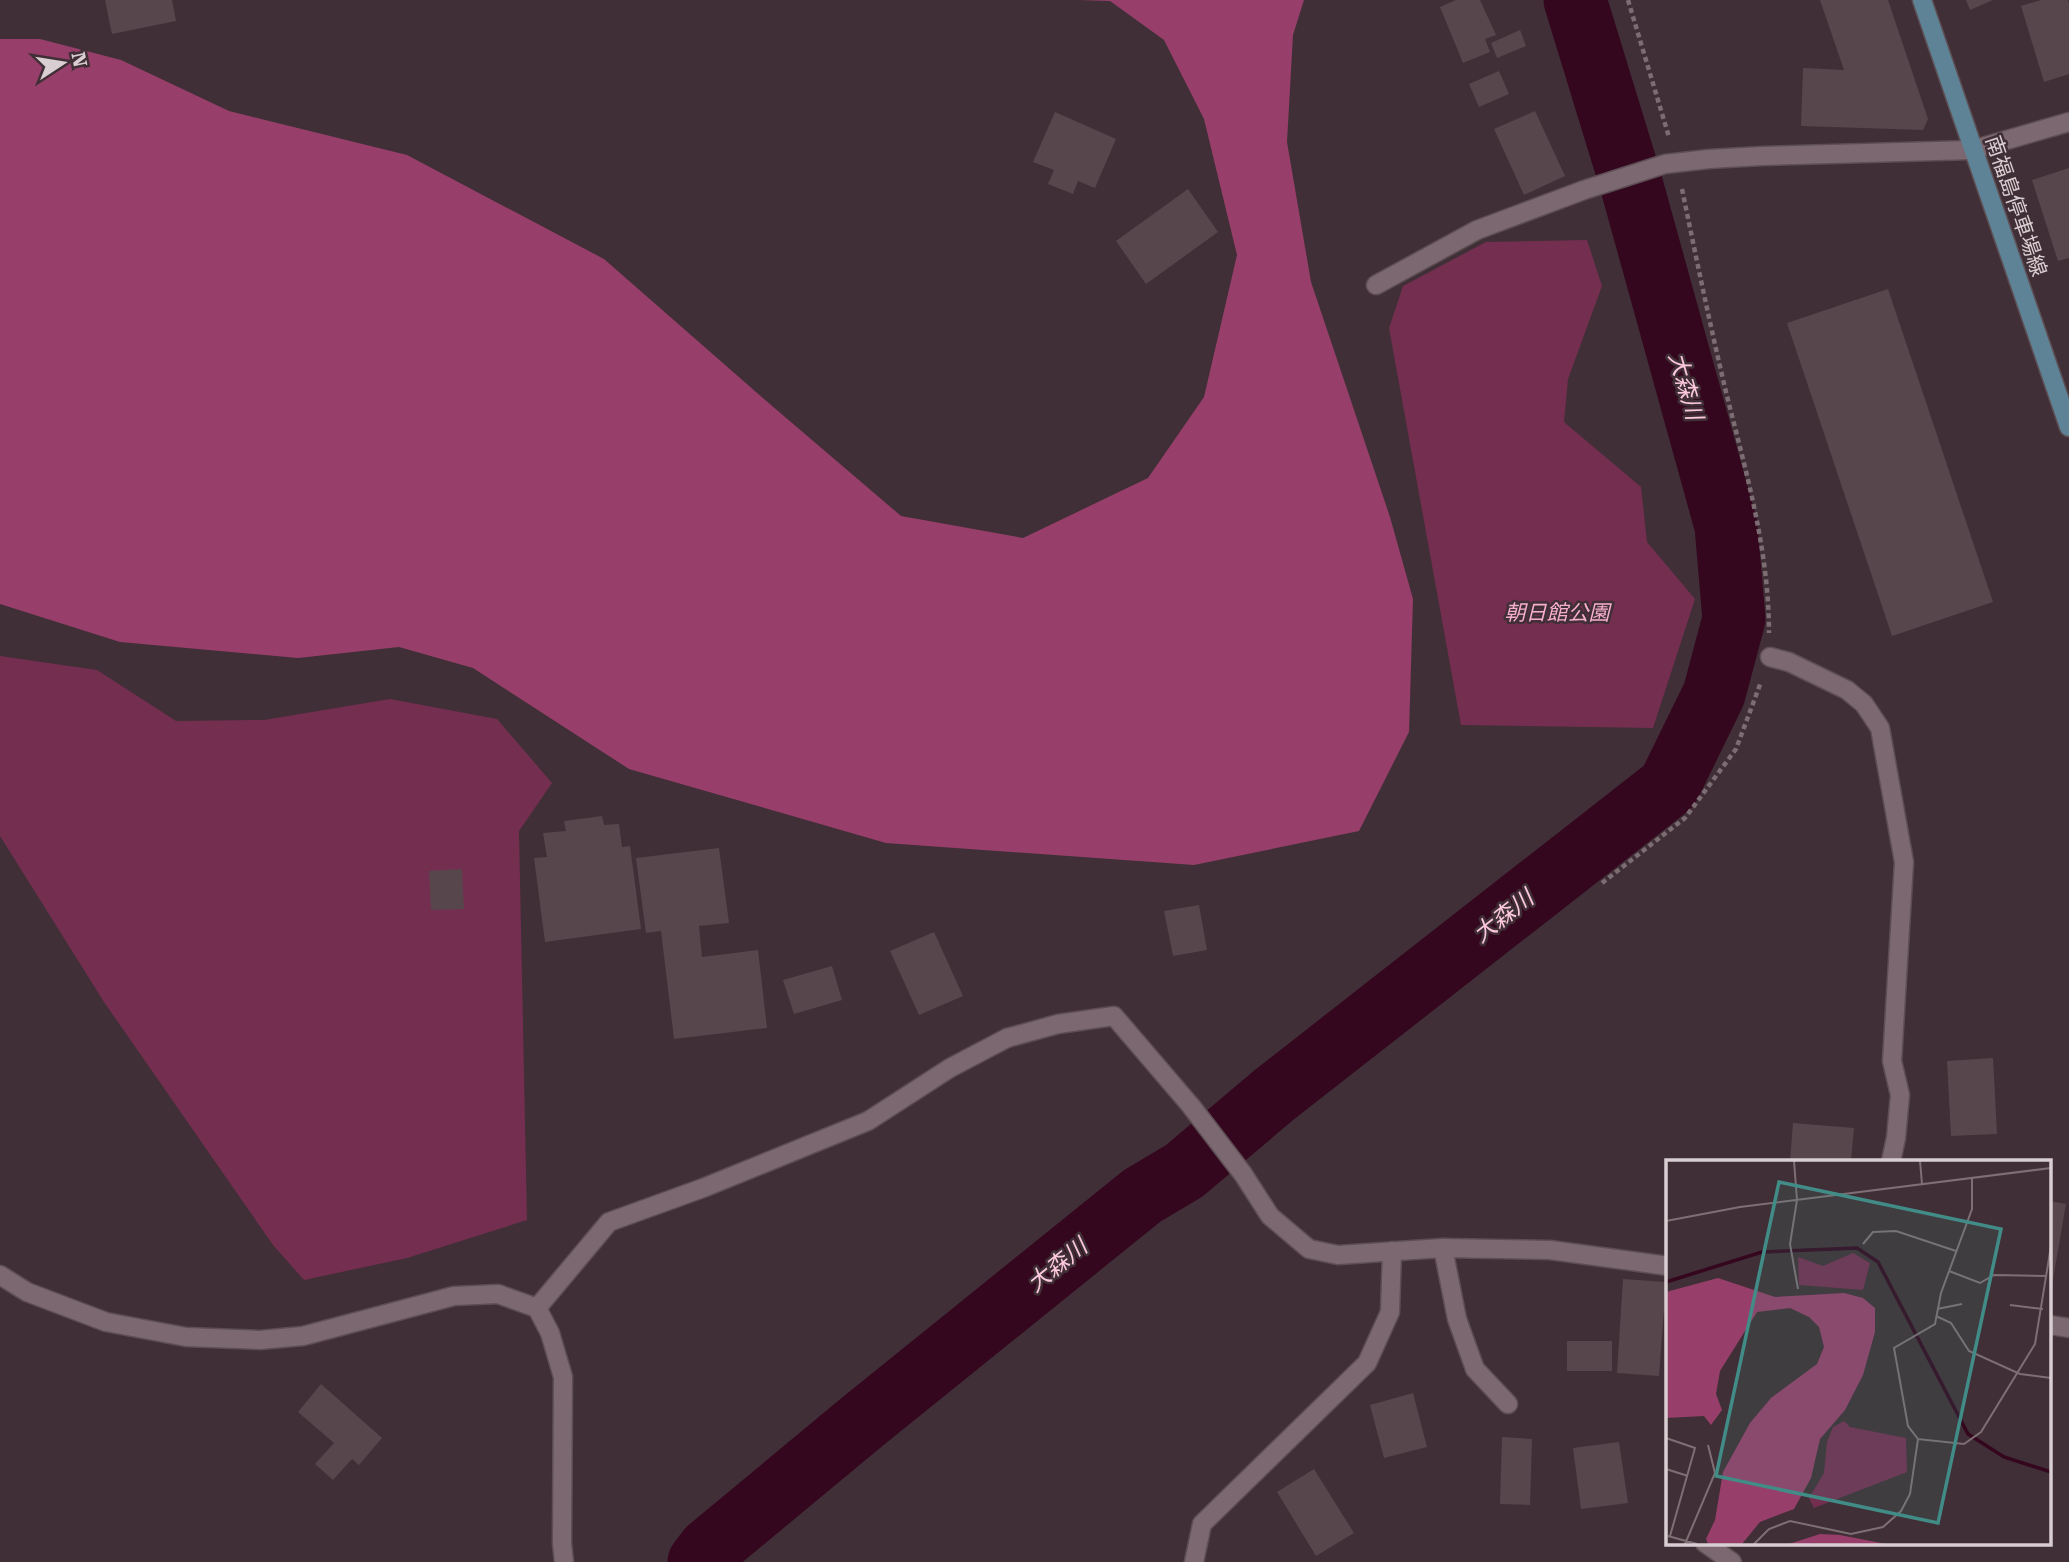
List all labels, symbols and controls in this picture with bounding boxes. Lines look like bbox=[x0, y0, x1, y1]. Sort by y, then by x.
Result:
north arrow bbox=[28, 28, 98, 98]
text: N bbox=[66, 50, 92, 69]
street label: 南福島停車場線 bbox=[1981, 133, 2051, 279]
water label: 大森川 bbox=[1663, 349, 1709, 426]
park label: 朝日館公園 bbox=[1505, 601, 1612, 625]
water label: 大森川 bbox=[1468, 883, 1541, 948]
inset map bbox=[1666, 1160, 2052, 1544]
water label: 大森川 bbox=[1022, 1231, 1095, 1298]

